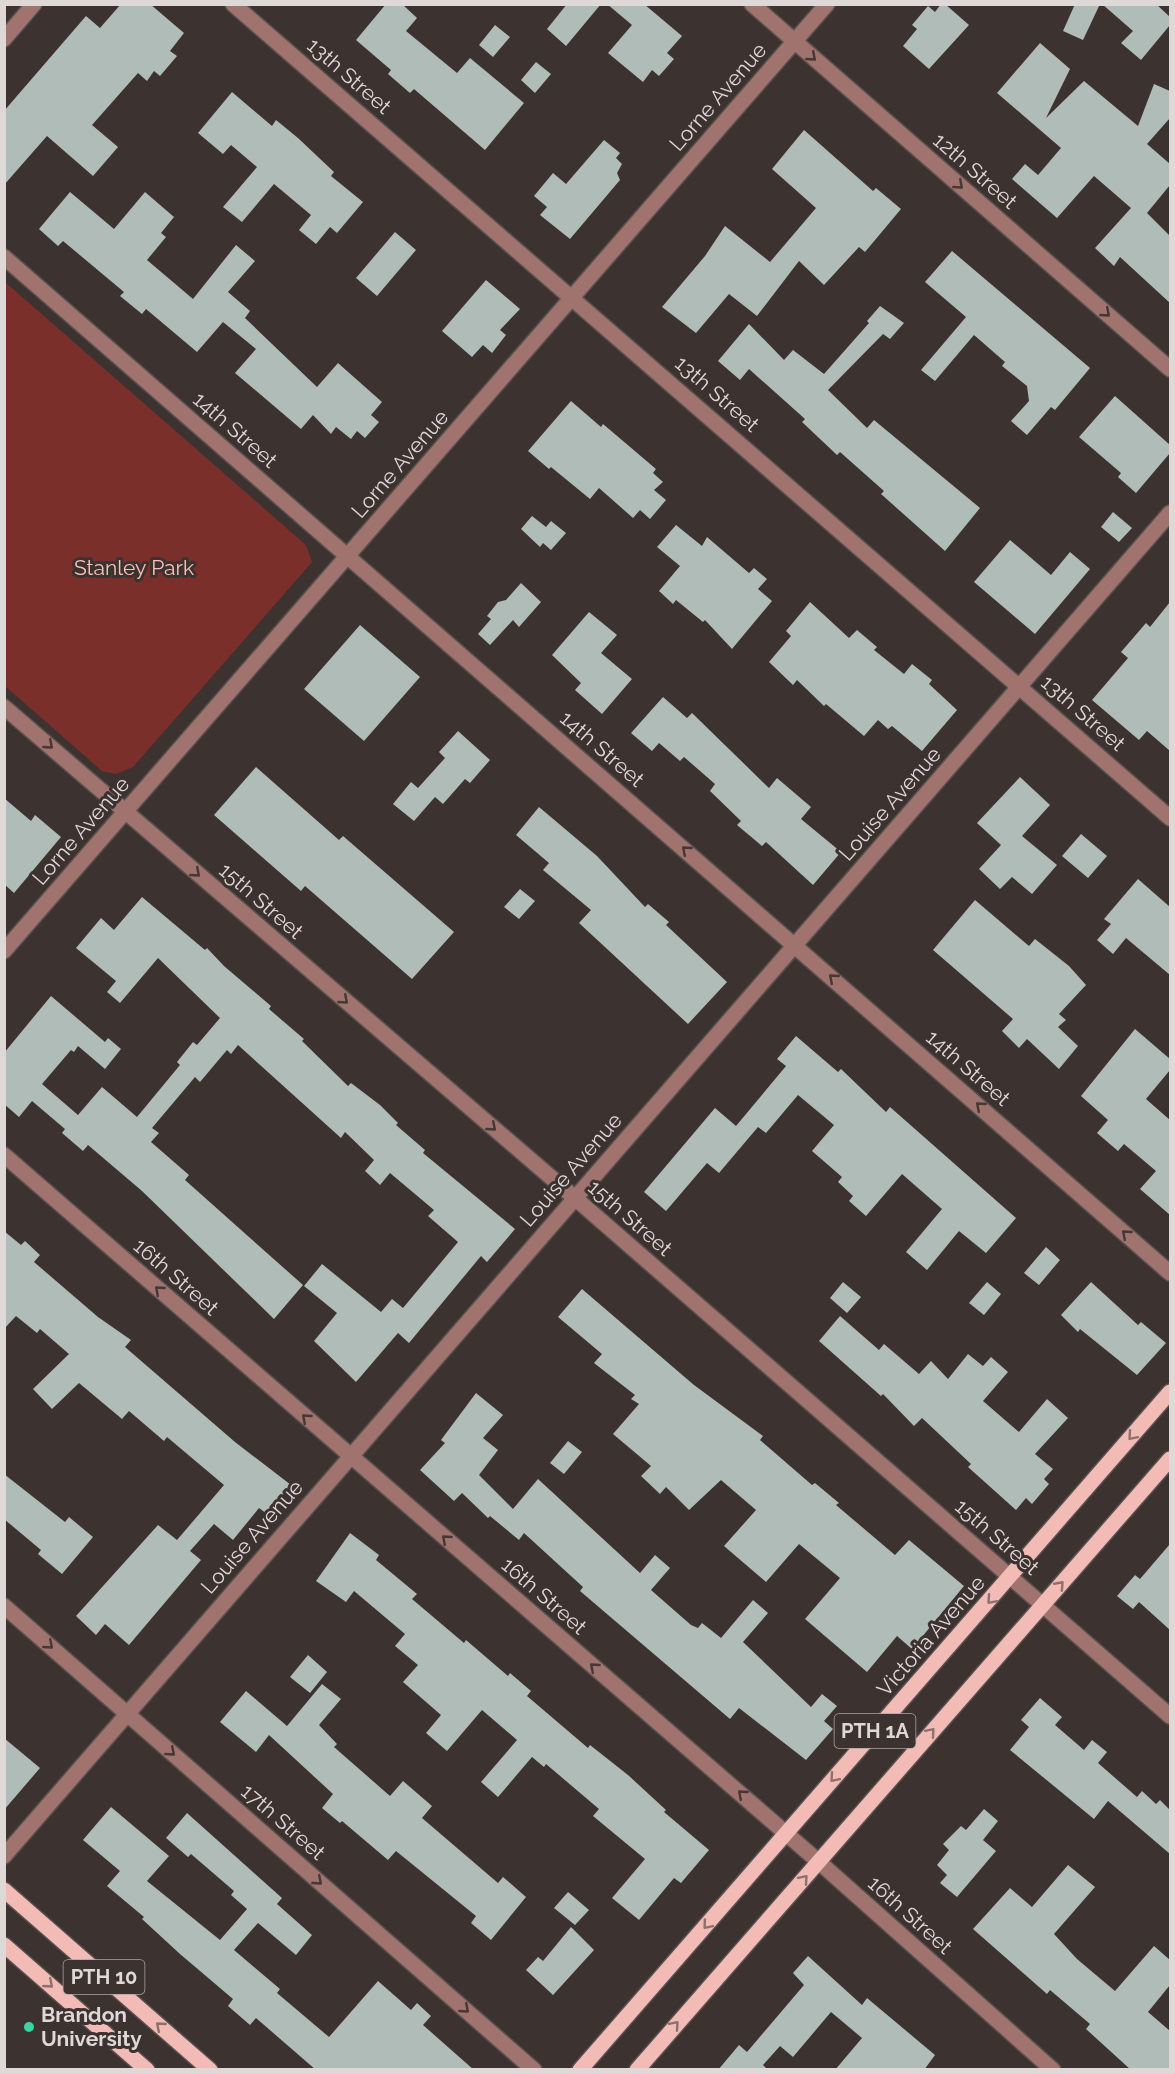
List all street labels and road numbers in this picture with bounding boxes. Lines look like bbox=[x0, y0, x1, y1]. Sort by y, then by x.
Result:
street label: 13th Street bbox=[302, 32, 396, 119]
street label: Lorne Avenue bbox=[664, 38, 771, 156]
street label: 12th Street bbox=[928, 127, 1022, 214]
street label: 13th Street bbox=[670, 350, 764, 437]
street label: 14th Street bbox=[188, 386, 283, 473]
street label: Lorne Avenue bbox=[346, 405, 453, 523]
street label: 13th Street bbox=[1036, 669, 1130, 756]
street label: 14th Street bbox=[555, 705, 650, 792]
street label: Louise Avenue bbox=[833, 742, 946, 866]
street label: Lorne Avenue bbox=[27, 772, 134, 890]
street label: 15th Street bbox=[214, 857, 309, 944]
street label: 14th Street bbox=[921, 1024, 1016, 1111]
street label: Louise Avenue bbox=[514, 1108, 627, 1232]
street label: 15th Street bbox=[583, 1174, 678, 1261]
street label: 16th Street bbox=[129, 1233, 224, 1320]
street label: Louise Avenue bbox=[195, 1475, 308, 1599]
street label: 15th Street bbox=[950, 1493, 1045, 1580]
street label: 16th Street bbox=[497, 1552, 592, 1639]
street label: Victoria Avenue bbox=[871, 1570, 990, 1701]
road number: PTH 1A bbox=[834, 1714, 916, 1748]
street label: 17th Street bbox=[236, 1778, 330, 1865]
street label: 16th Street bbox=[863, 1870, 958, 1959]
road number: PTH 10 bbox=[63, 1960, 144, 1994]

